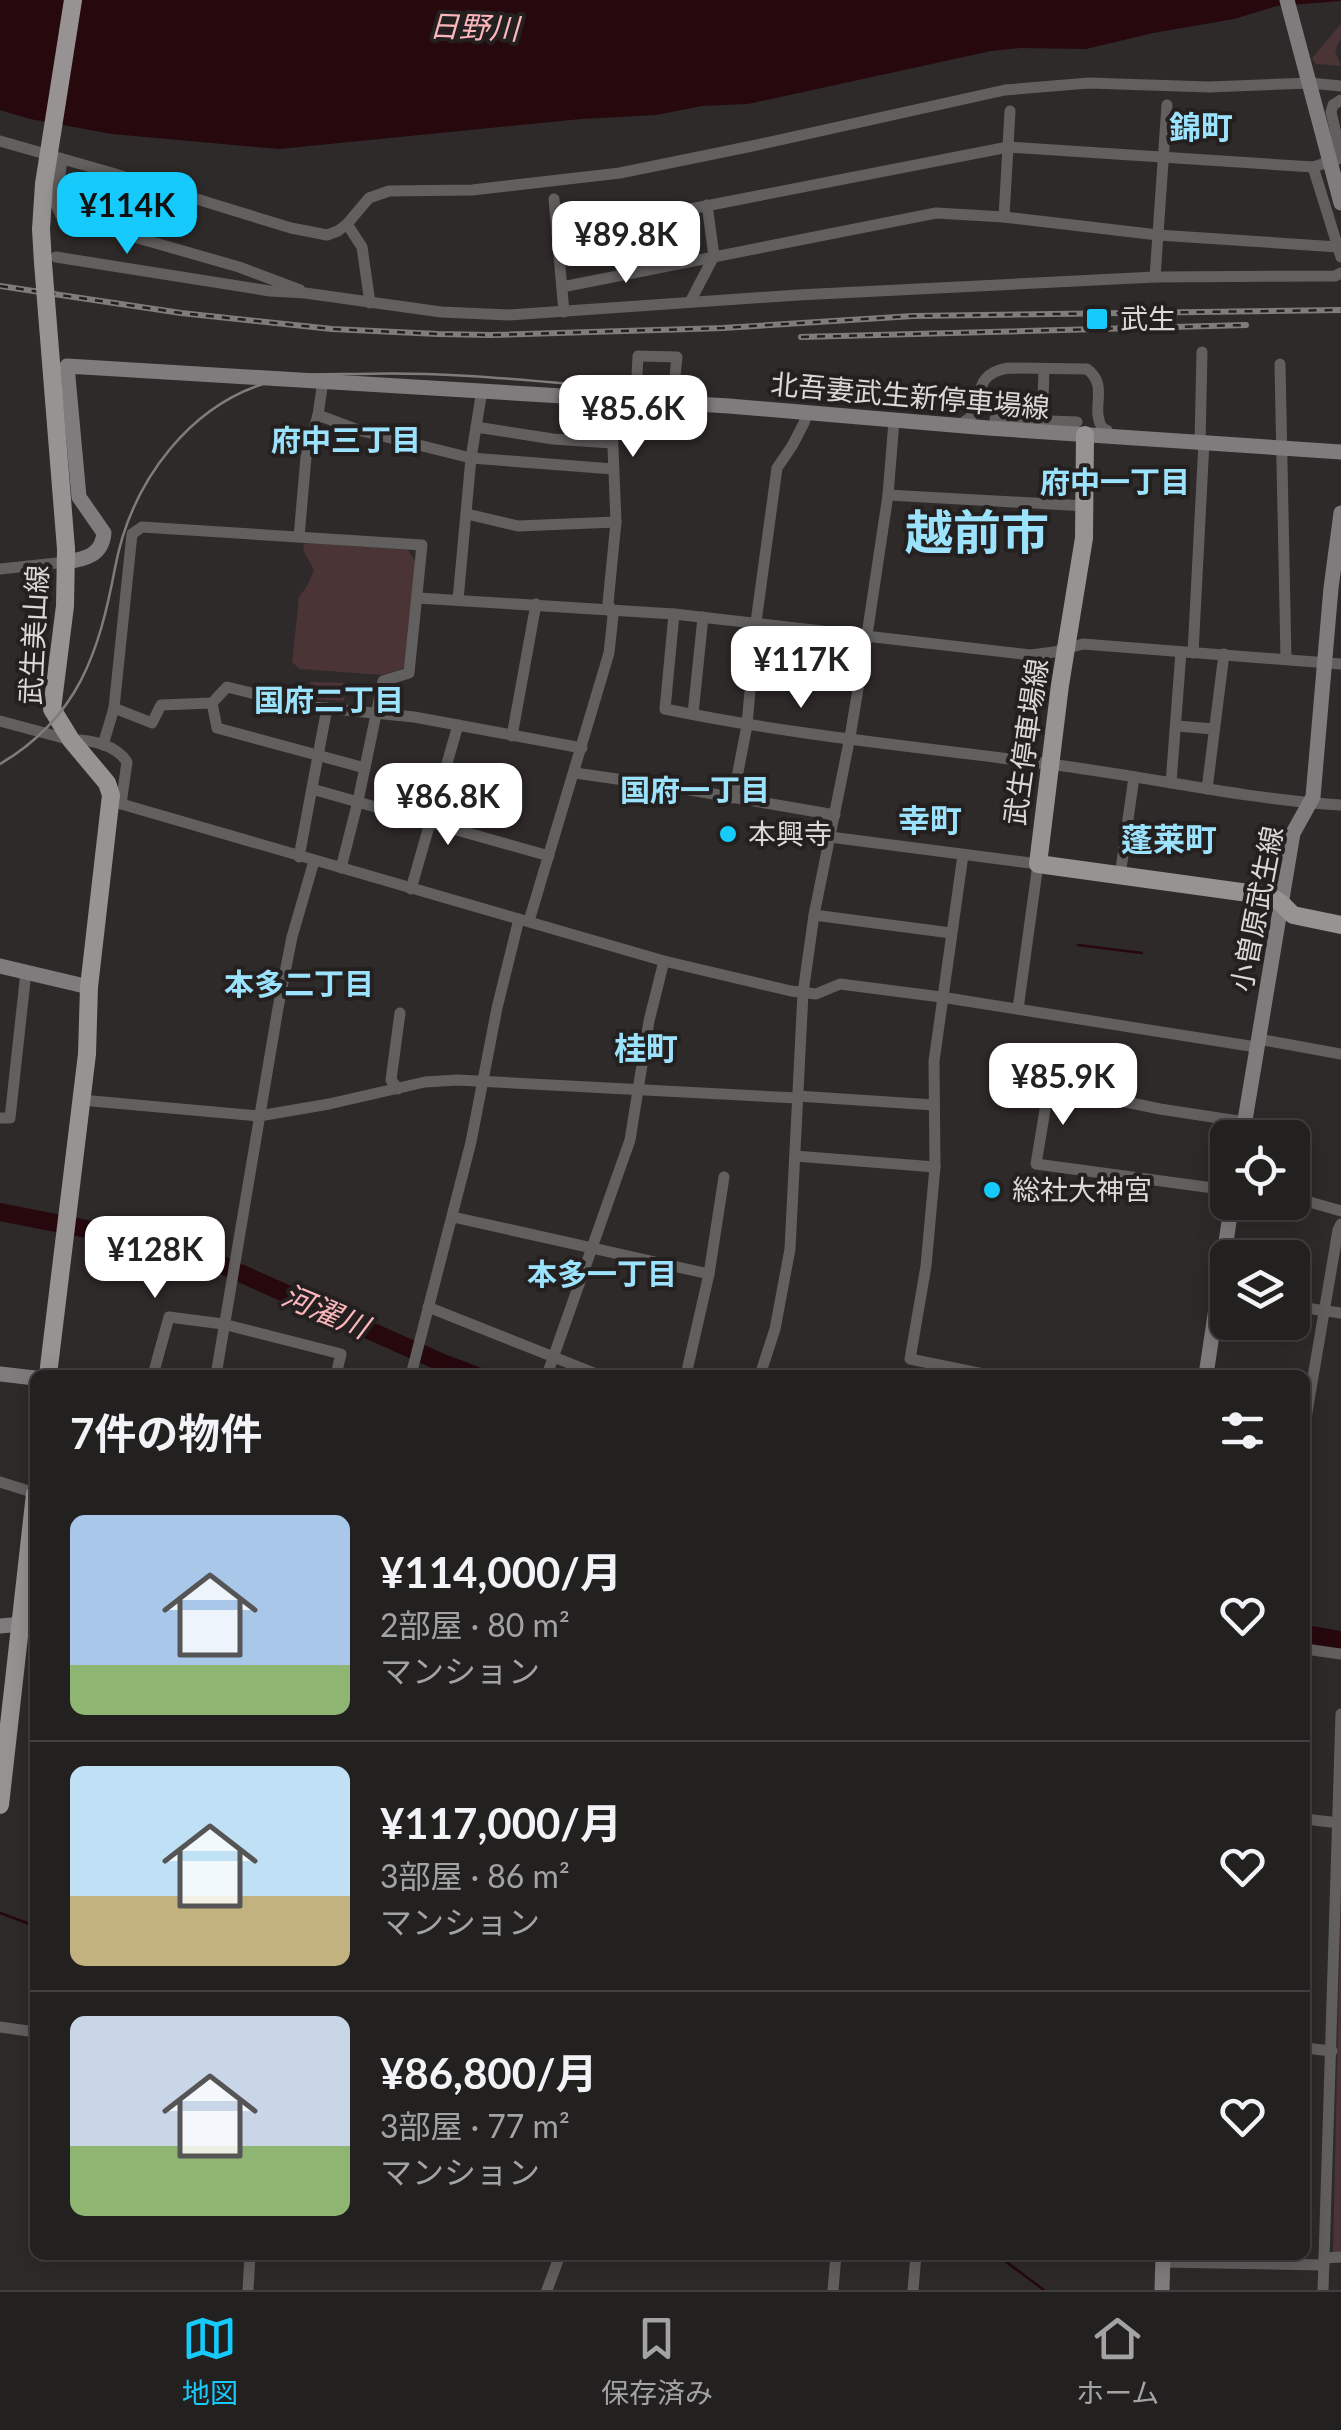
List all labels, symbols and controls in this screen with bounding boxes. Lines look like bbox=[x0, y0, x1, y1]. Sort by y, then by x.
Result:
water label: 日野川 bbox=[428, 6, 523, 46]
district label: 錦町 bbox=[1169, 107, 1233, 146]
pin: ¥114K bbox=[57, 172, 197, 257]
text: ¥114K bbox=[79, 185, 175, 224]
pin: ¥89.8K bbox=[545, 201, 707, 286]
text: ¥89.8K bbox=[574, 214, 678, 253]
place label: 武生 bbox=[1120, 301, 1176, 335]
marker: 武生 bbox=[1084, 306, 1110, 332]
street label: 北吾妻武生新停車場線 bbox=[769, 366, 1051, 424]
pin: ¥85.6K bbox=[552, 375, 714, 460]
text: ¥85.6K bbox=[581, 388, 685, 427]
district label: 府中三丁目 bbox=[271, 421, 421, 457]
district label: 府中一丁目 bbox=[1040, 463, 1190, 499]
district label: 越前市 bbox=[905, 503, 1049, 560]
street label: 武生美山線 bbox=[12, 564, 54, 706]
pin: ¥117K bbox=[731, 626, 871, 711]
text: ¥117K bbox=[753, 639, 849, 678]
street label: 武生停車場線 bbox=[996, 656, 1054, 827]
district label: 国府二丁目 bbox=[254, 681, 404, 717]
pin: ¥86.8K bbox=[367, 763, 529, 848]
district label: 国府一丁目 bbox=[620, 771, 770, 807]
text: ¥86.8K bbox=[396, 776, 500, 815]
district label: 幸町 bbox=[898, 800, 962, 839]
place label: 本興寺 bbox=[748, 816, 832, 850]
district label: 蓬莱町 bbox=[1121, 819, 1217, 858]
marker: 本興寺 bbox=[717, 823, 739, 845]
street label: 小曽原武生線 bbox=[1223, 823, 1289, 995]
district label: 本多二丁目 bbox=[224, 965, 374, 1001]
district label: 桂町 bbox=[614, 1028, 678, 1067]
pin: ¥85.9K bbox=[982, 1043, 1144, 1128]
text: ¥85.9K bbox=[1011, 1056, 1115, 1095]
map controls bbox=[1210, 1120, 1310, 1340]
button: locate bbox=[1210, 1120, 1310, 1220]
place label: 総社大神宮 bbox=[1012, 1172, 1152, 1206]
marker: 総社大神宮 bbox=[981, 1179, 1003, 1201]
pin: ¥128K bbox=[85, 1216, 225, 1301]
text: ¥128K bbox=[107, 1229, 203, 1268]
button: layers bbox=[1210, 1240, 1310, 1340]
district label: 本多一丁目 bbox=[527, 1255, 677, 1291]
water label: 河濯川 bbox=[277, 1276, 377, 1345]
icon: filters bbox=[1215, 1403, 1270, 1458]
text: 7件の物件 bbox=[70, 1408, 262, 1458]
text: ¥114,000/月 bbox=[380, 1547, 622, 1597]
icon: home bbox=[150, 1555, 270, 1675]
icon: heart bbox=[1215, 1588, 1270, 1643]
text: 2部屋 · 80 m² bbox=[380, 1605, 570, 1644]
text: マンション bbox=[380, 1651, 540, 1690]
text: ¥117,000/月 bbox=[380, 1798, 622, 1848]
icon: home bbox=[150, 1806, 270, 1926]
icon: heart bbox=[1215, 1839, 1270, 1894]
text: 3部屋 · 86 m² bbox=[380, 1856, 570, 1895]
text: マンション bbox=[380, 1902, 540, 1941]
text: ¥86,800/月 bbox=[380, 2048, 598, 2098]
icon: home bbox=[150, 2056, 270, 2176]
icon: heart bbox=[1215, 2089, 1270, 2144]
text: 3部屋 · 77 m² bbox=[380, 2106, 570, 2145]
text: マンション bbox=[380, 2152, 540, 2191]
tab: 地図 bbox=[182, 2311, 238, 2411]
tab: 保存済み bbox=[601, 2311, 713, 2411]
tab: ホーム bbox=[1076, 2311, 1159, 2411]

